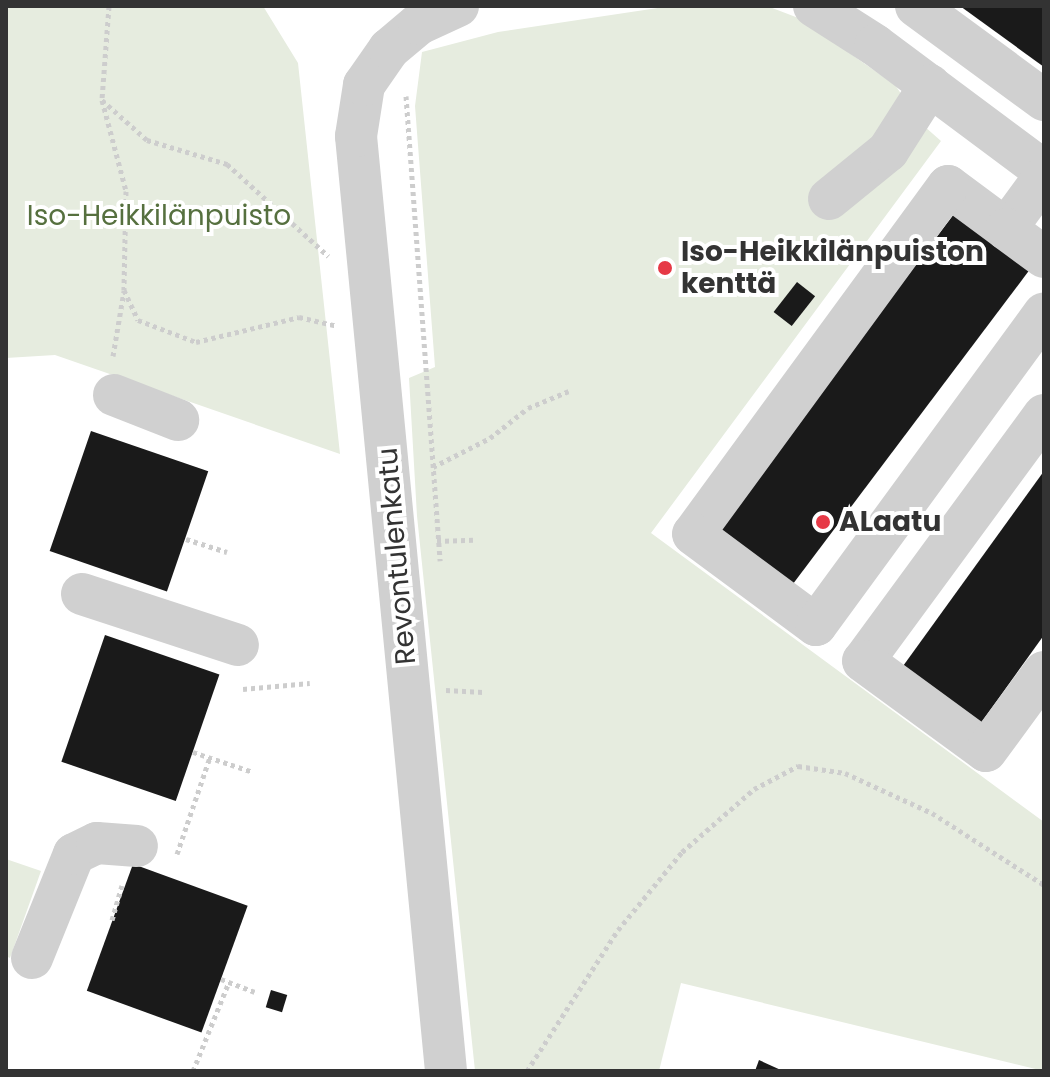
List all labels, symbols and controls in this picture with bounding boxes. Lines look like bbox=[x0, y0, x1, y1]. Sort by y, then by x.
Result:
park label: Iso-Heikkilänpuisto bbox=[27, 199, 291, 233]
place label: Iso-Heikkilänpuiston kenttä bbox=[681, 235, 984, 301]
marker: Iso-Heikkilänpuiston kenttä bbox=[656, 259, 674, 277]
street label: Revontulenkatu bbox=[371, 446, 423, 666]
place label: ALaatu bbox=[839, 505, 941, 539]
marker: ALaatu bbox=[814, 513, 832, 531]

